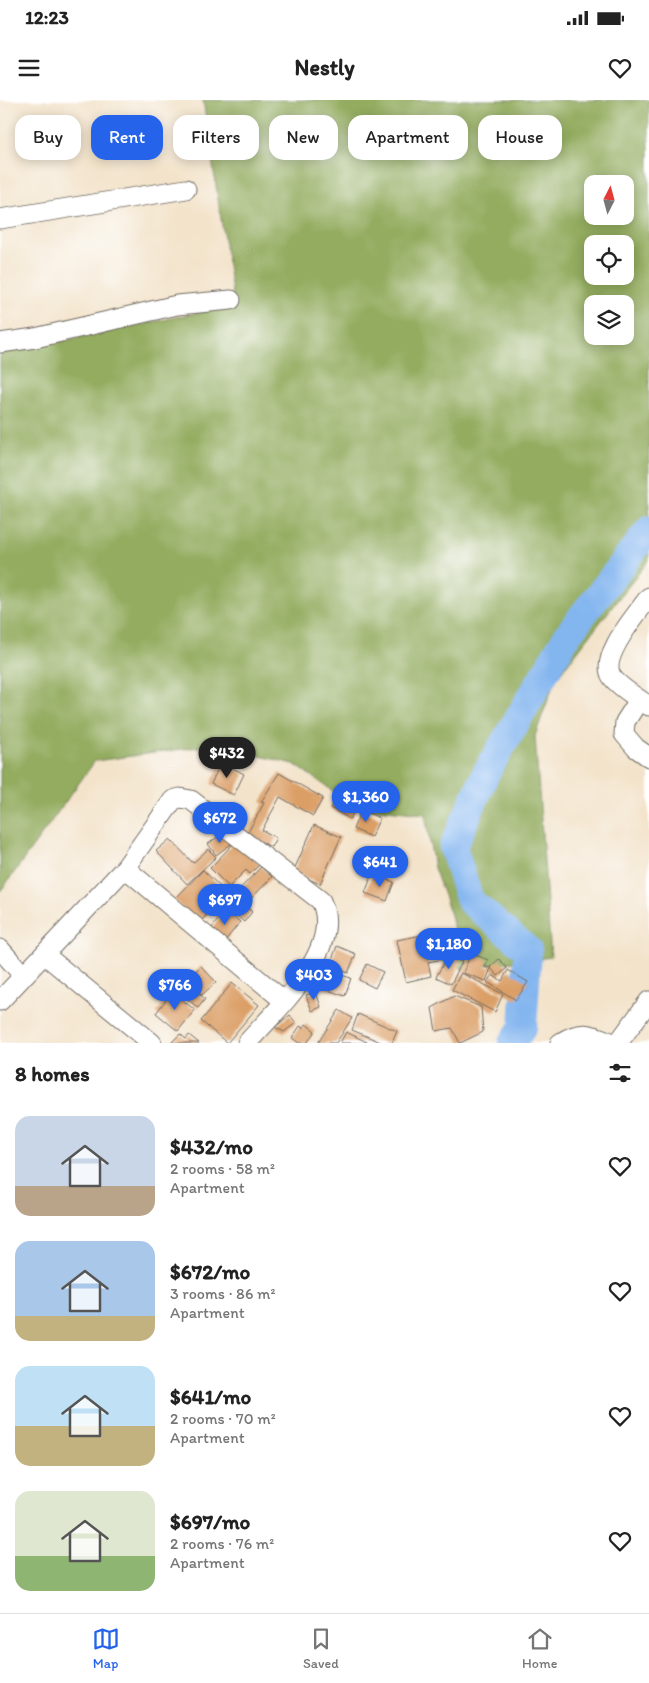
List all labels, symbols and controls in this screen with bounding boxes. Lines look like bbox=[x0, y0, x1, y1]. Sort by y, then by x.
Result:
text: 12:23 bbox=[25, 6, 69, 29]
icon: menu bbox=[15, 54, 43, 82]
text: Nestly bbox=[295, 54, 354, 81]
icon: heart bbox=[606, 54, 634, 82]
chip: Buy bbox=[15, 115, 81, 160]
chip: Rent bbox=[91, 115, 163, 160]
chip: Filters bbox=[173, 115, 259, 160]
chip: New bbox=[269, 115, 338, 160]
chip: Apartment bbox=[348, 115, 468, 160]
chip: House bbox=[478, 115, 562, 160]
north arrow bbox=[584, 175, 634, 225]
map controls bbox=[584, 175, 634, 345]
button: locate bbox=[584, 235, 634, 285]
button: layers bbox=[584, 295, 634, 345]
pin: $432 bbox=[197, 736, 257, 779]
text: $432 bbox=[210, 743, 244, 762]
pin: $1,360 bbox=[325, 780, 407, 823]
text: $1,360 bbox=[343, 787, 389, 806]
pin: $672 bbox=[190, 802, 250, 844]
text: $672 bbox=[204, 808, 236, 827]
pin: $641 bbox=[350, 846, 410, 888]
text: $641 bbox=[363, 852, 397, 871]
pin: $697 bbox=[195, 884, 255, 926]
text: $697 bbox=[209, 890, 241, 909]
pin: $1,180 bbox=[408, 928, 490, 970]
text: $1,180 bbox=[426, 934, 472, 953]
pin: $403 bbox=[284, 958, 344, 1001]
text: $403 bbox=[296, 965, 332, 984]
pin: $766 bbox=[145, 968, 205, 1011]
text: $766 bbox=[159, 975, 191, 994]
icon: filters bbox=[606, 1059, 634, 1087]
text: 8 homes bbox=[15, 1061, 90, 1086]
text: $432/mo bbox=[170, 1134, 253, 1159]
icon: home bbox=[55, 1136, 115, 1196]
icon: heart bbox=[606, 1152, 634, 1180]
text: 2 rooms · 58 m² bbox=[170, 1159, 275, 1178]
text: Apartment bbox=[170, 1178, 245, 1197]
text: $672/mo bbox=[170, 1259, 250, 1284]
icon: home bbox=[55, 1261, 115, 1321]
icon: heart bbox=[606, 1277, 634, 1305]
text: 3 rooms · 86 m² bbox=[170, 1284, 275, 1303]
text: Apartment bbox=[170, 1303, 245, 1322]
text: $641/mo bbox=[170, 1384, 251, 1409]
icon: home bbox=[55, 1386, 115, 1446]
icon: heart bbox=[606, 1402, 634, 1430]
text: 2 rooms · 70 m² bbox=[170, 1409, 276, 1428]
text: Apartment bbox=[170, 1428, 245, 1447]
text: $697/mo bbox=[170, 1509, 250, 1534]
icon: home bbox=[55, 1511, 115, 1571]
icon: heart bbox=[606, 1527, 634, 1555]
text: 2 rooms · 76 m² bbox=[170, 1534, 274, 1553]
text: Apartment bbox=[170, 1553, 245, 1572]
tab: Map bbox=[92, 1625, 120, 1672]
tab: Saved bbox=[303, 1625, 339, 1672]
tab: Home bbox=[522, 1625, 557, 1672]

